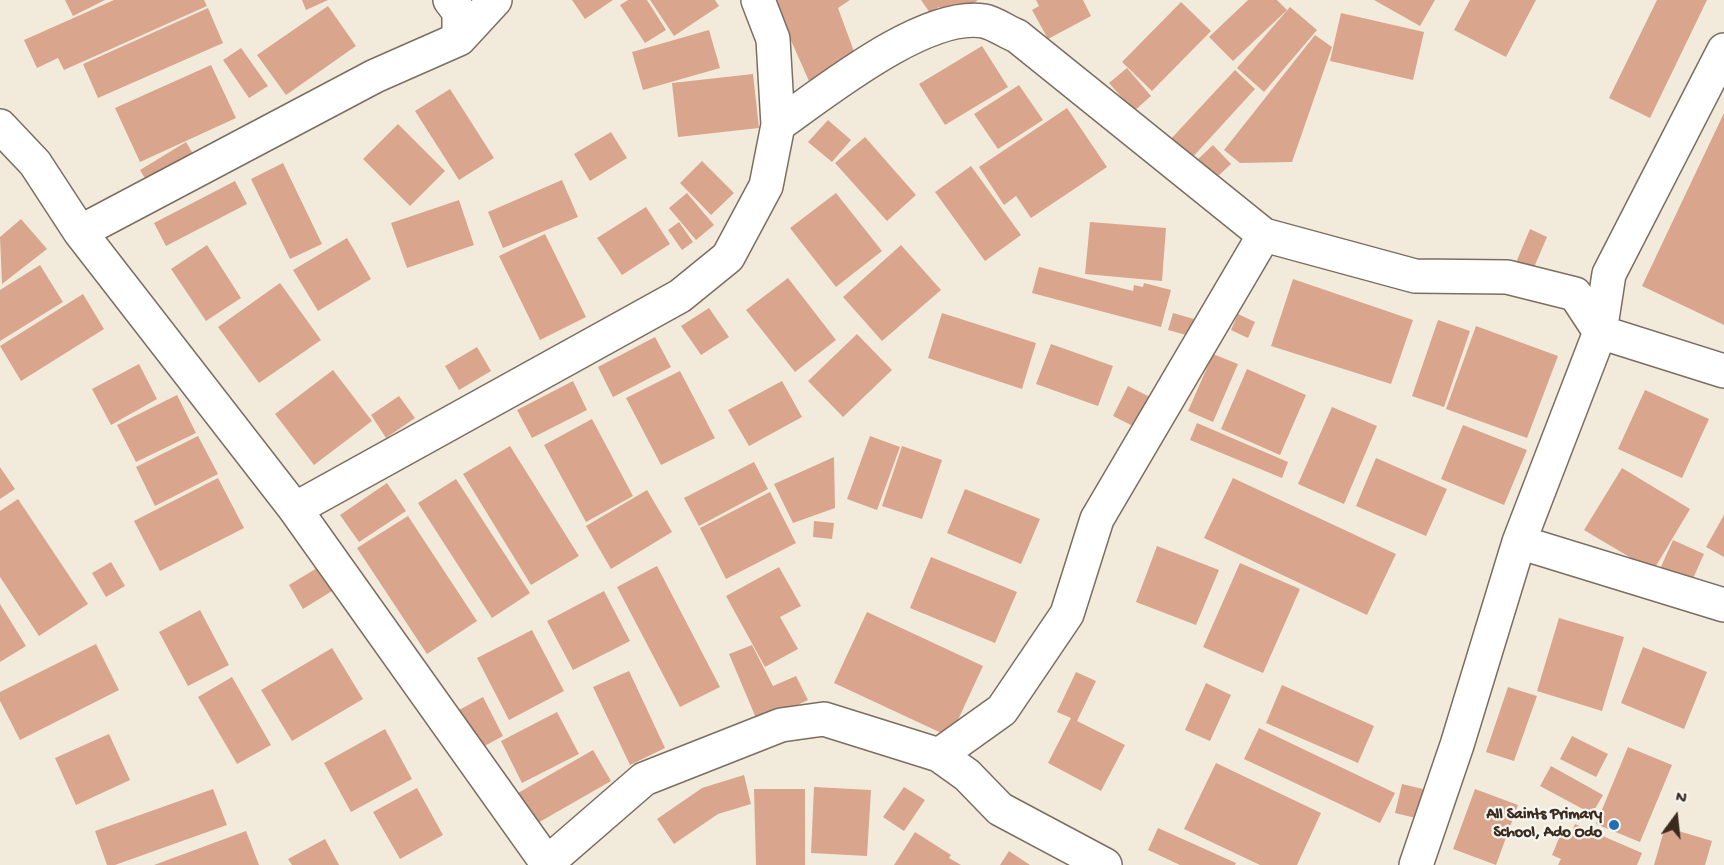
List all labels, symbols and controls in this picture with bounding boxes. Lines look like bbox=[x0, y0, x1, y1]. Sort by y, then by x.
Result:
north arrow bbox=[1646, 787, 1706, 847]
text: N bbox=[1673, 789, 1688, 810]
place label: All Saints Primary School, Ado Odo bbox=[1486, 806, 1602, 844]
marker: All Saints Primary School, Ado Odo bbox=[1607, 818, 1621, 832]

